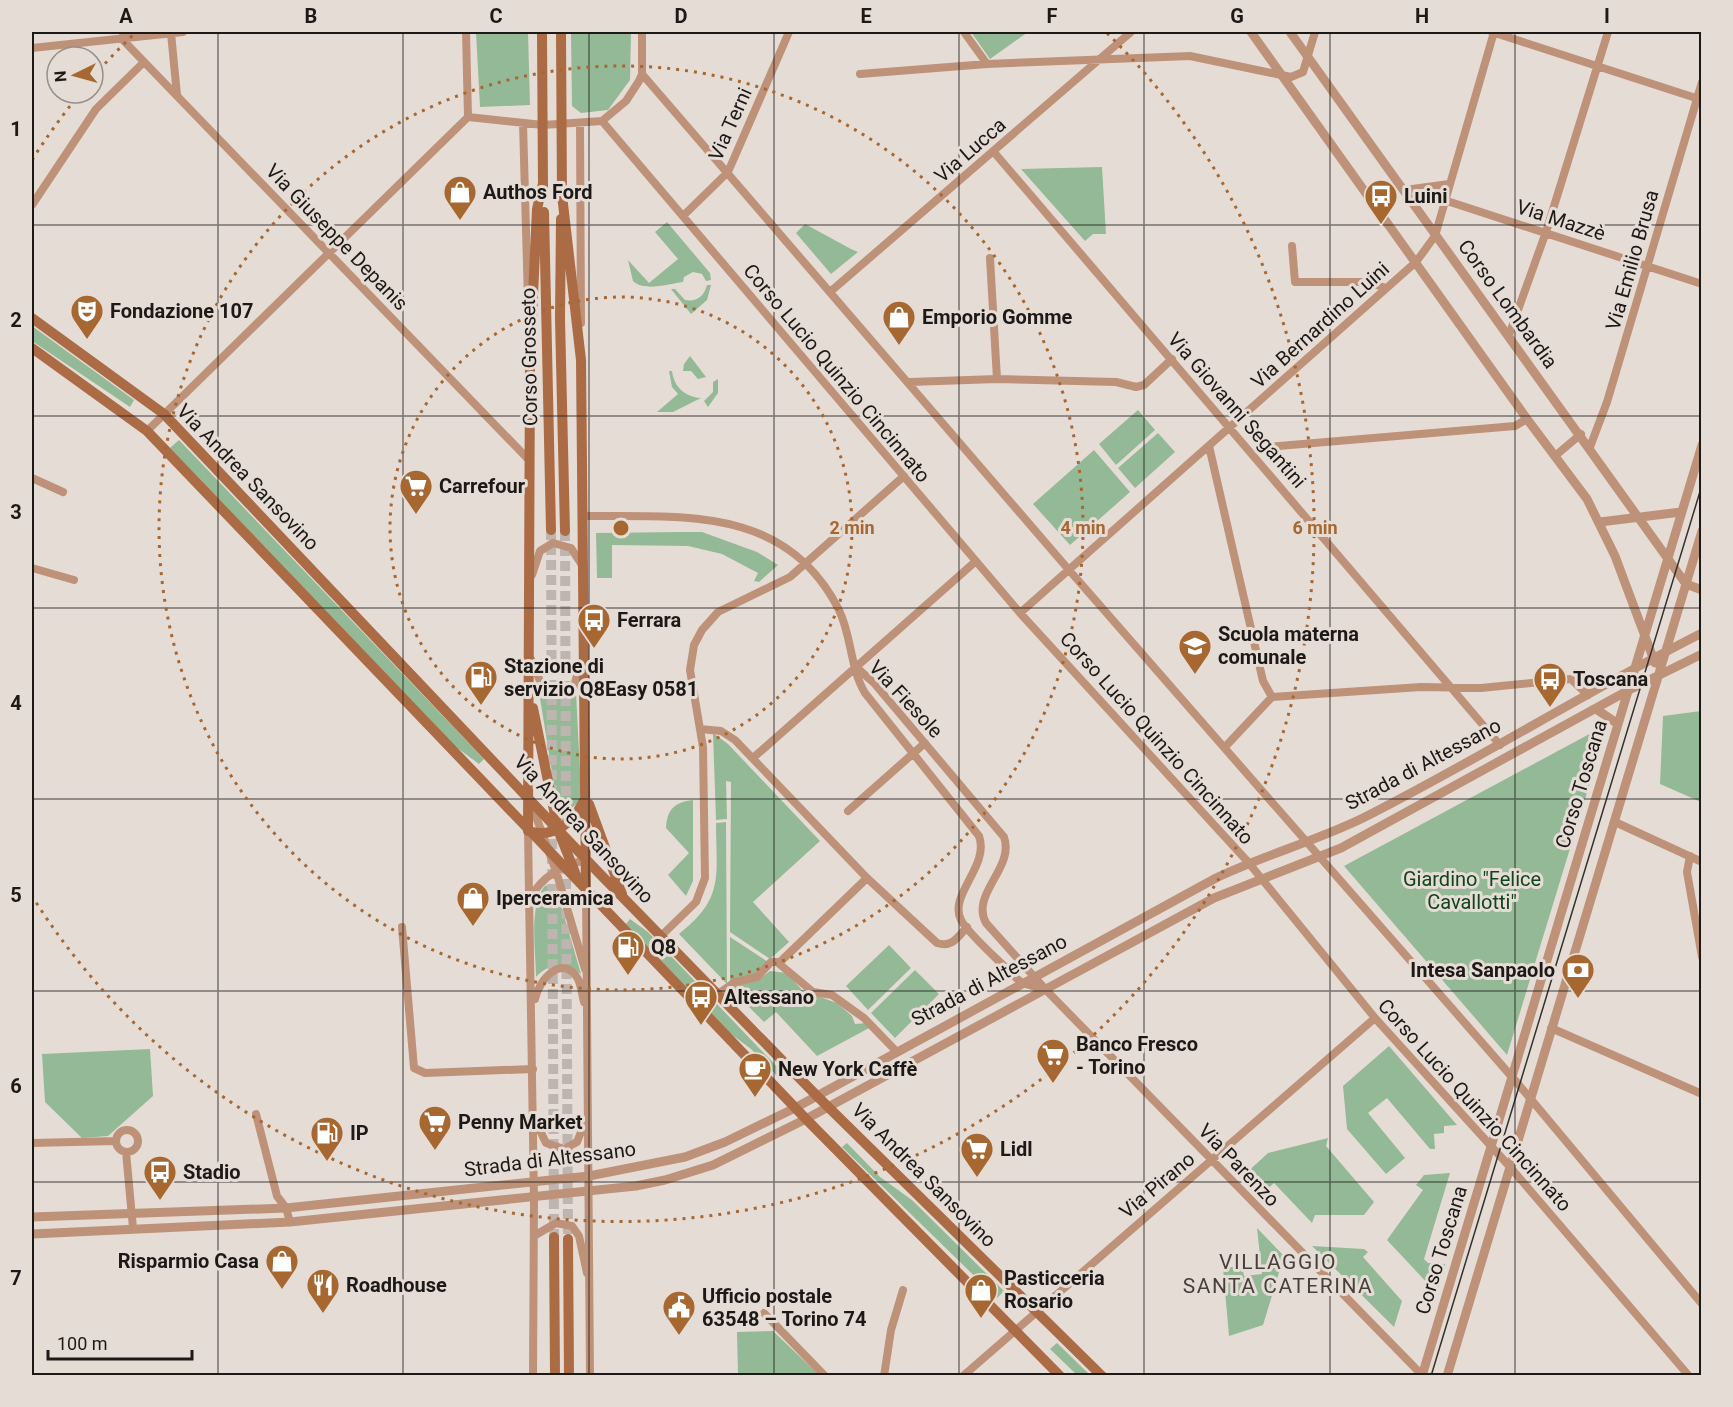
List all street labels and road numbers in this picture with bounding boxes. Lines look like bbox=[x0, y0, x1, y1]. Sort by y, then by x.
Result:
street label: Via Terni bbox=[703, 84, 757, 164]
street label: Via Lucca bbox=[929, 113, 1011, 187]
street label: Via Giuseppe Depanis bbox=[261, 159, 413, 315]
street label: Via Emilio Brusa bbox=[1601, 187, 1663, 333]
street label: Via Mazzè bbox=[1514, 194, 1608, 246]
street label: Corso Lombardia bbox=[1453, 235, 1563, 373]
street label: Via Bernardino Luini bbox=[1246, 257, 1394, 393]
street label: Corso Lucio Quinzio Cincinnato bbox=[739, 259, 935, 487]
street label: Corso Grosseto bbox=[516, 288, 542, 426]
street label: Via Giovanni Segantini bbox=[1163, 327, 1311, 493]
street label: Via Andrea Sansovino bbox=[172, 399, 324, 555]
street label: Corso Lucio Quinzio Cincinnato bbox=[1055, 627, 1259, 849]
street label: Via Fiesole bbox=[864, 655, 948, 743]
street label: Strada di Altessano bbox=[1341, 713, 1505, 815]
street label: Corso Toscana bbox=[1550, 717, 1612, 851]
street label: Via Andrea Sansovino bbox=[509, 750, 659, 908]
street label: Strada di Altessano bbox=[907, 929, 1071, 1031]
street label: Corso Lucio Quinzio Cincinnato bbox=[1373, 994, 1577, 1216]
street label: Via Andrea Sansovino bbox=[847, 1098, 1001, 1252]
street label: Via Parenzo bbox=[1193, 1118, 1285, 1212]
street label: Strada di Altessano bbox=[463, 1137, 637, 1181]
street label: Via Pirano bbox=[1115, 1147, 1199, 1223]
street label: Corso Toscana bbox=[1410, 1183, 1472, 1317]

